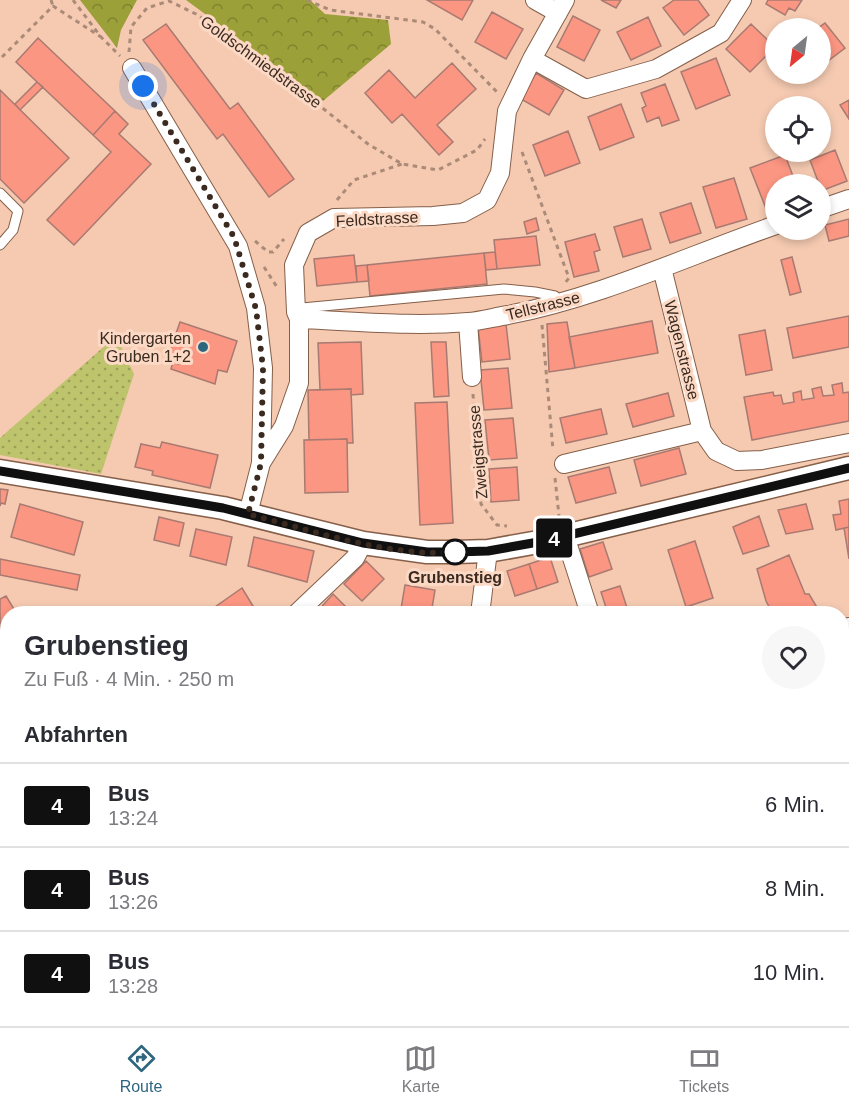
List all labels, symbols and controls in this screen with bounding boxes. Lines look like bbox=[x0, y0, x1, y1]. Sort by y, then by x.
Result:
street label: Goldschmiedstrasse bbox=[197, 13, 325, 112]
north arrow bbox=[765, 18, 831, 84]
map controls bbox=[765, 18, 831, 240]
your location bbox=[128, 71, 158, 101]
button: locate bbox=[765, 96, 831, 162]
button: layers bbox=[765, 174, 831, 240]
street label: Feldstrasse bbox=[335, 208, 419, 230]
street label: Tellstrasse bbox=[504, 289, 582, 323]
street label: Wagenstrasse bbox=[661, 299, 703, 401]
place label: Kindergarten Gruben 1+2 bbox=[99, 330, 191, 365]
marker: Kindergarten Gruben 1+2 bbox=[196, 340, 210, 354]
street label: Zweigstrasse bbox=[465, 404, 491, 500]
line badge: 4 bbox=[534, 518, 574, 558]
text: 4 bbox=[548, 527, 560, 550]
marker: Grubenstieg bbox=[442, 539, 468, 565]
place label: Grubenstieg bbox=[408, 569, 502, 586]
button: heart bbox=[762, 626, 825, 689]
text: Grubenstieg bbox=[24, 630, 189, 661]
text: Zu Fuß · 4 Min. · 250 m bbox=[24, 668, 234, 690]
text: Abfahrten bbox=[24, 722, 128, 747]
text: Bus bbox=[108, 781, 150, 806]
text: 6 Min. bbox=[765, 792, 825, 817]
text: 4 bbox=[51, 794, 63, 817]
text: 13:24 bbox=[108, 807, 158, 829]
text: Bus bbox=[108, 865, 150, 890]
text: 8 Min. bbox=[765, 876, 825, 901]
text: 4 bbox=[51, 878, 63, 901]
text: 13:26 bbox=[108, 891, 158, 913]
text: Bus bbox=[108, 949, 150, 974]
text: 10 Min. bbox=[753, 960, 825, 985]
text: 4 bbox=[51, 962, 63, 985]
text: 13:28 bbox=[108, 975, 158, 997]
tab: Route bbox=[120, 1042, 162, 1096]
tab: Karte bbox=[402, 1042, 440, 1096]
tab: Tickets bbox=[679, 1042, 729, 1096]

